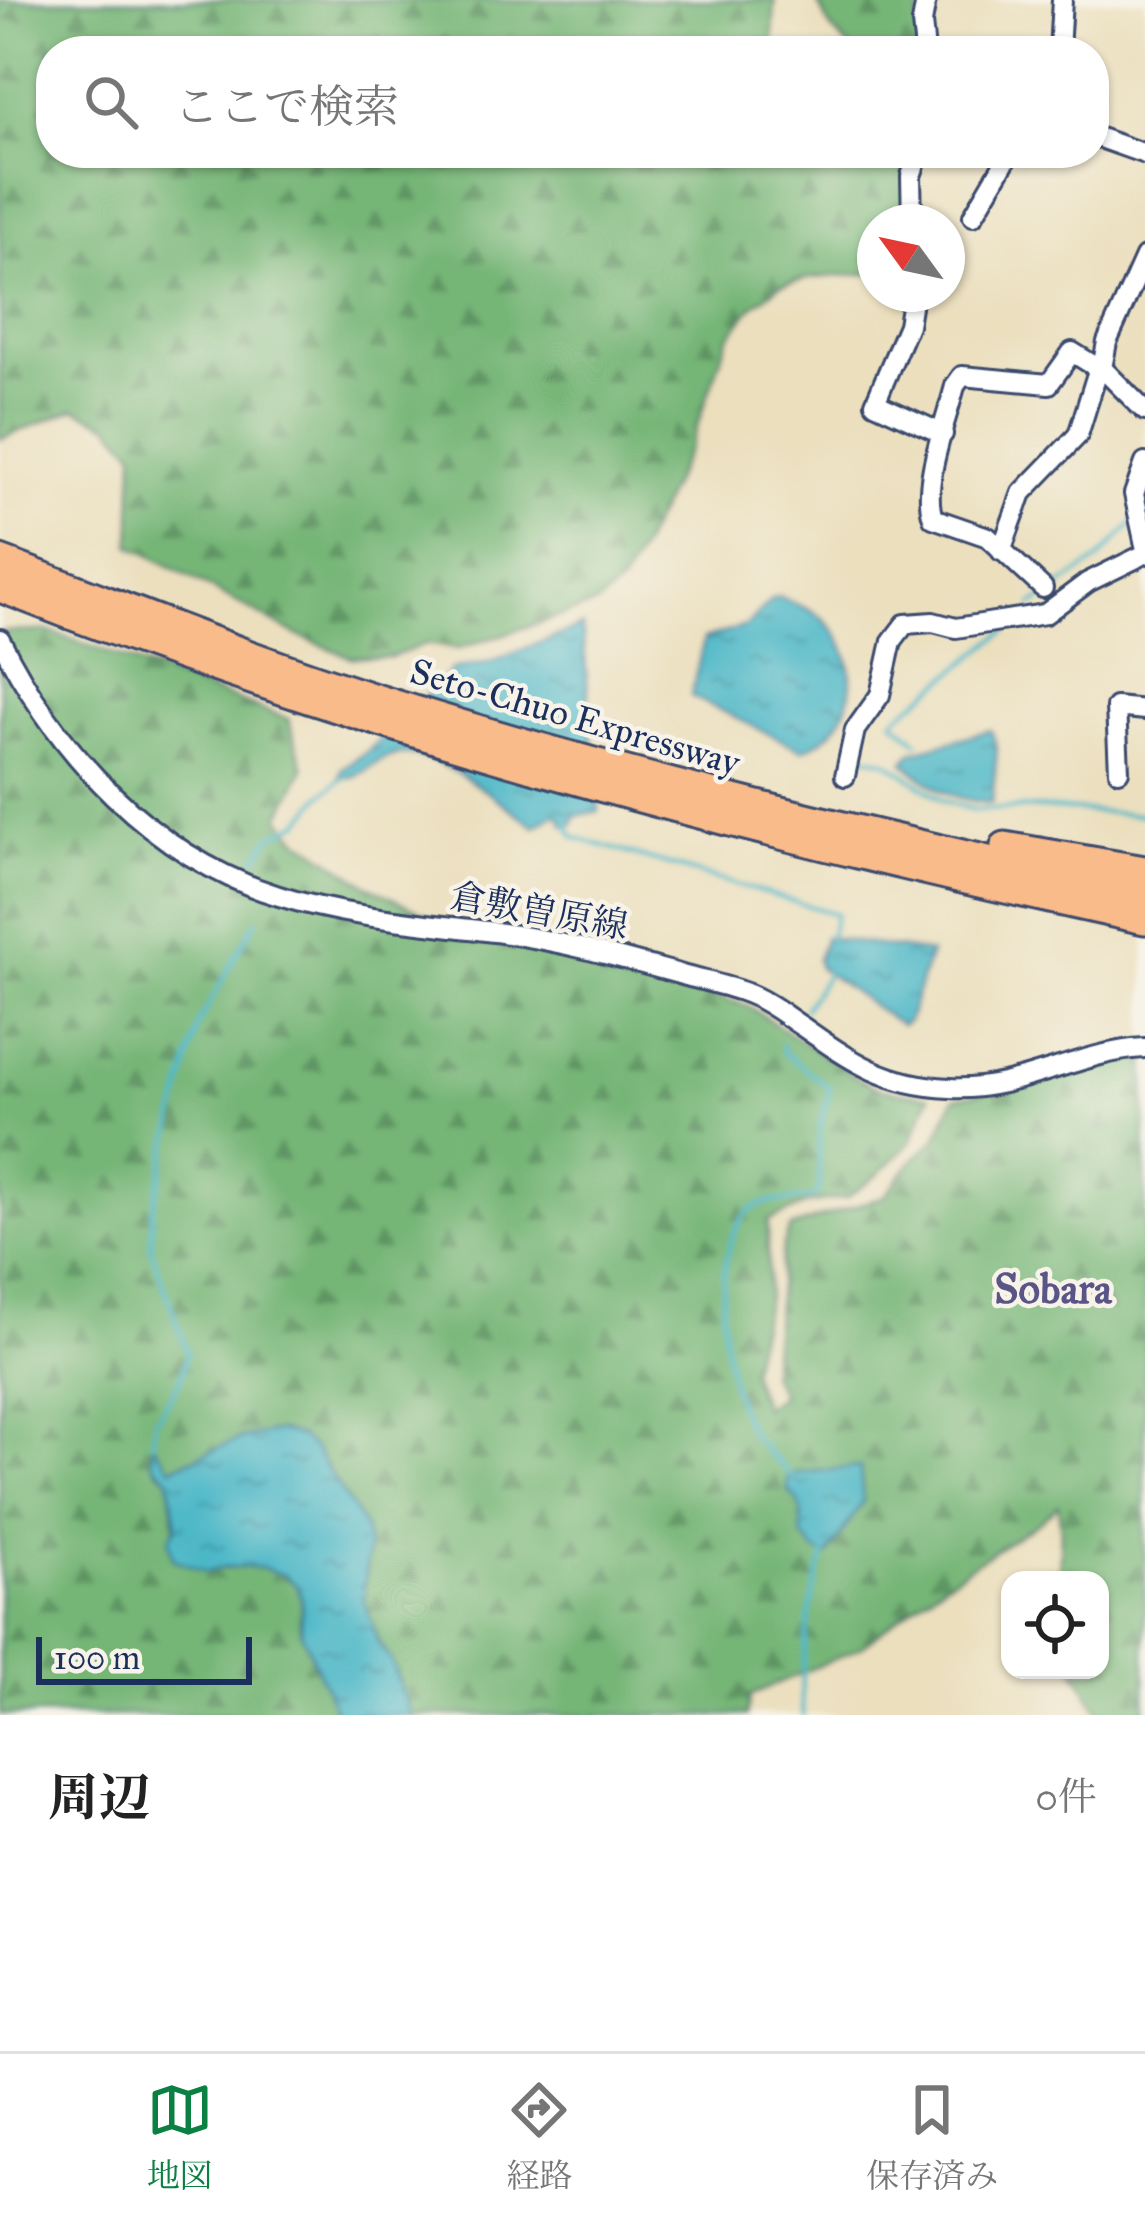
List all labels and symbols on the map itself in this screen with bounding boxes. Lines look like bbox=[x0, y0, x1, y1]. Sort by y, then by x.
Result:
north arrow bbox=[857, 204, 965, 312]
street label: Seto-Chuo Expressway bbox=[405, 649, 746, 785]
street label: 倉敷曽原線 bbox=[447, 874, 631, 948]
district label: Sobara bbox=[994, 1263, 1113, 1315]
scale bar bbox=[36, 1631, 252, 1684]

